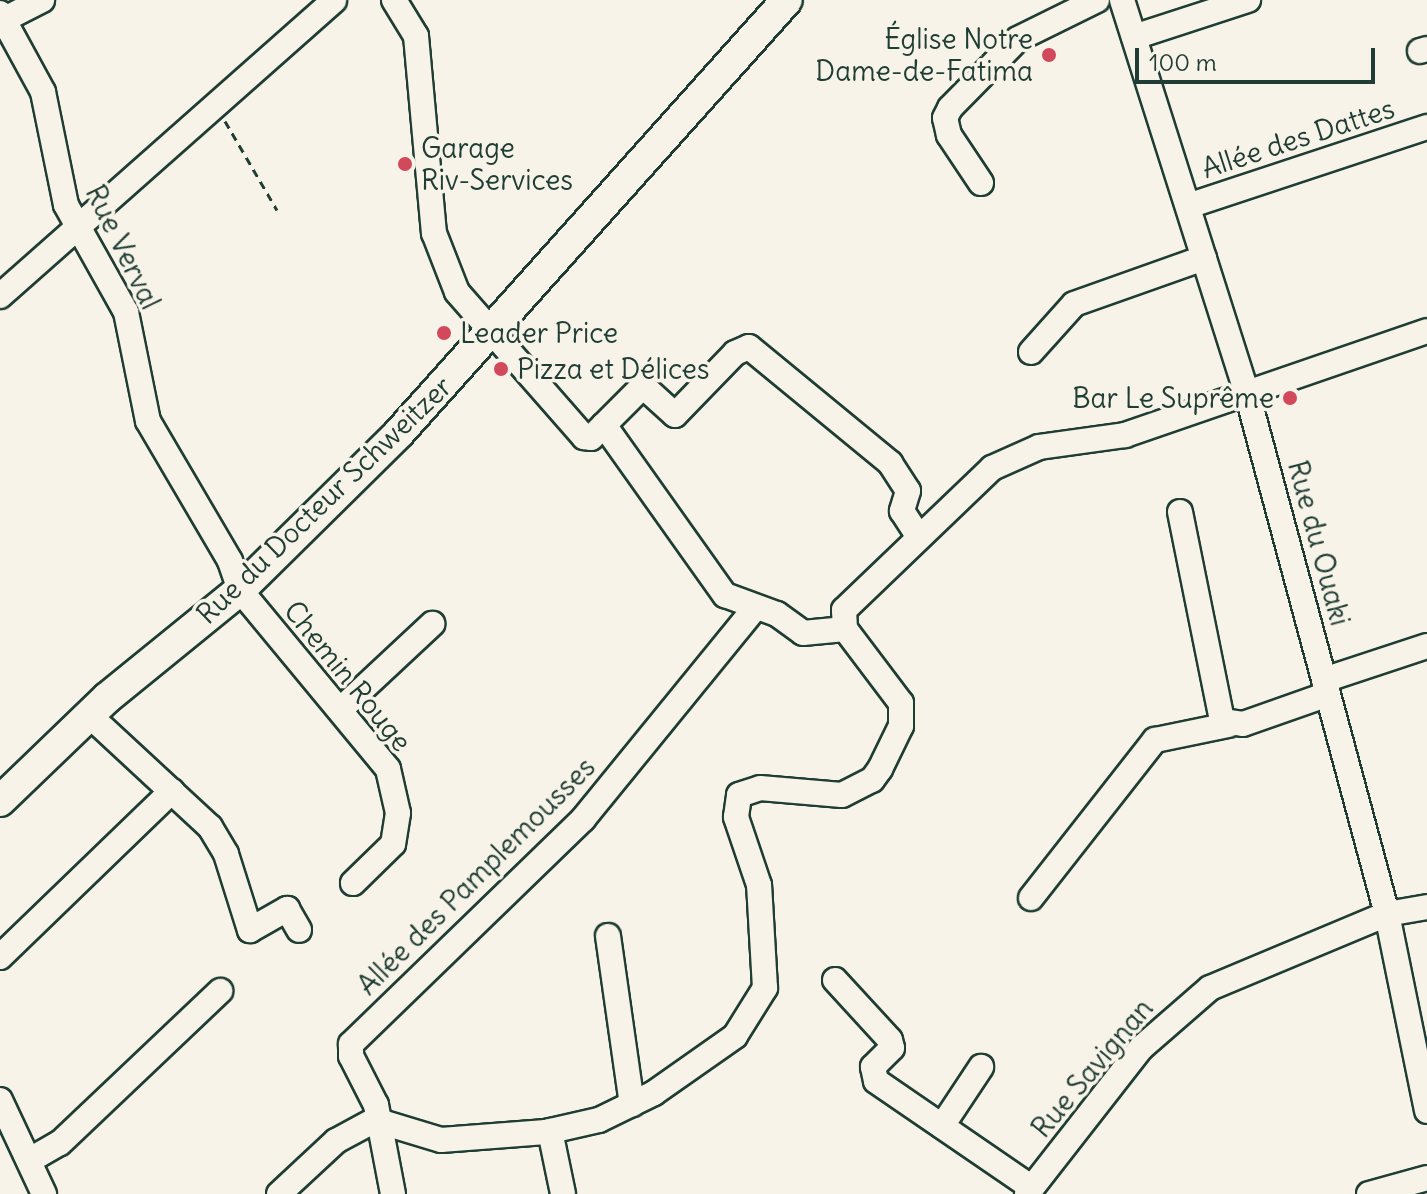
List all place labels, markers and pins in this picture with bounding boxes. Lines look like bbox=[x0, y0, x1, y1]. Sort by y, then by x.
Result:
place label: Église Notre Dame-de-Fatima bbox=[815, 22, 1033, 88]
marker: Église Notre Dame-de-Fatima bbox=[1040, 46, 1058, 64]
place label: Garage Riv-Services bbox=[421, 131, 573, 197]
marker: Garage Riv-Services bbox=[396, 155, 414, 173]
place label: Leader Price bbox=[460, 316, 618, 350]
marker: Leader Price bbox=[435, 324, 453, 342]
place label: Pizza et Délices bbox=[517, 352, 710, 386]
marker: Pizza et Délices bbox=[492, 360, 510, 378]
place label: Bar Le Suprême bbox=[1072, 381, 1274, 415]
marker: Bar Le Suprême bbox=[1281, 389, 1299, 407]

